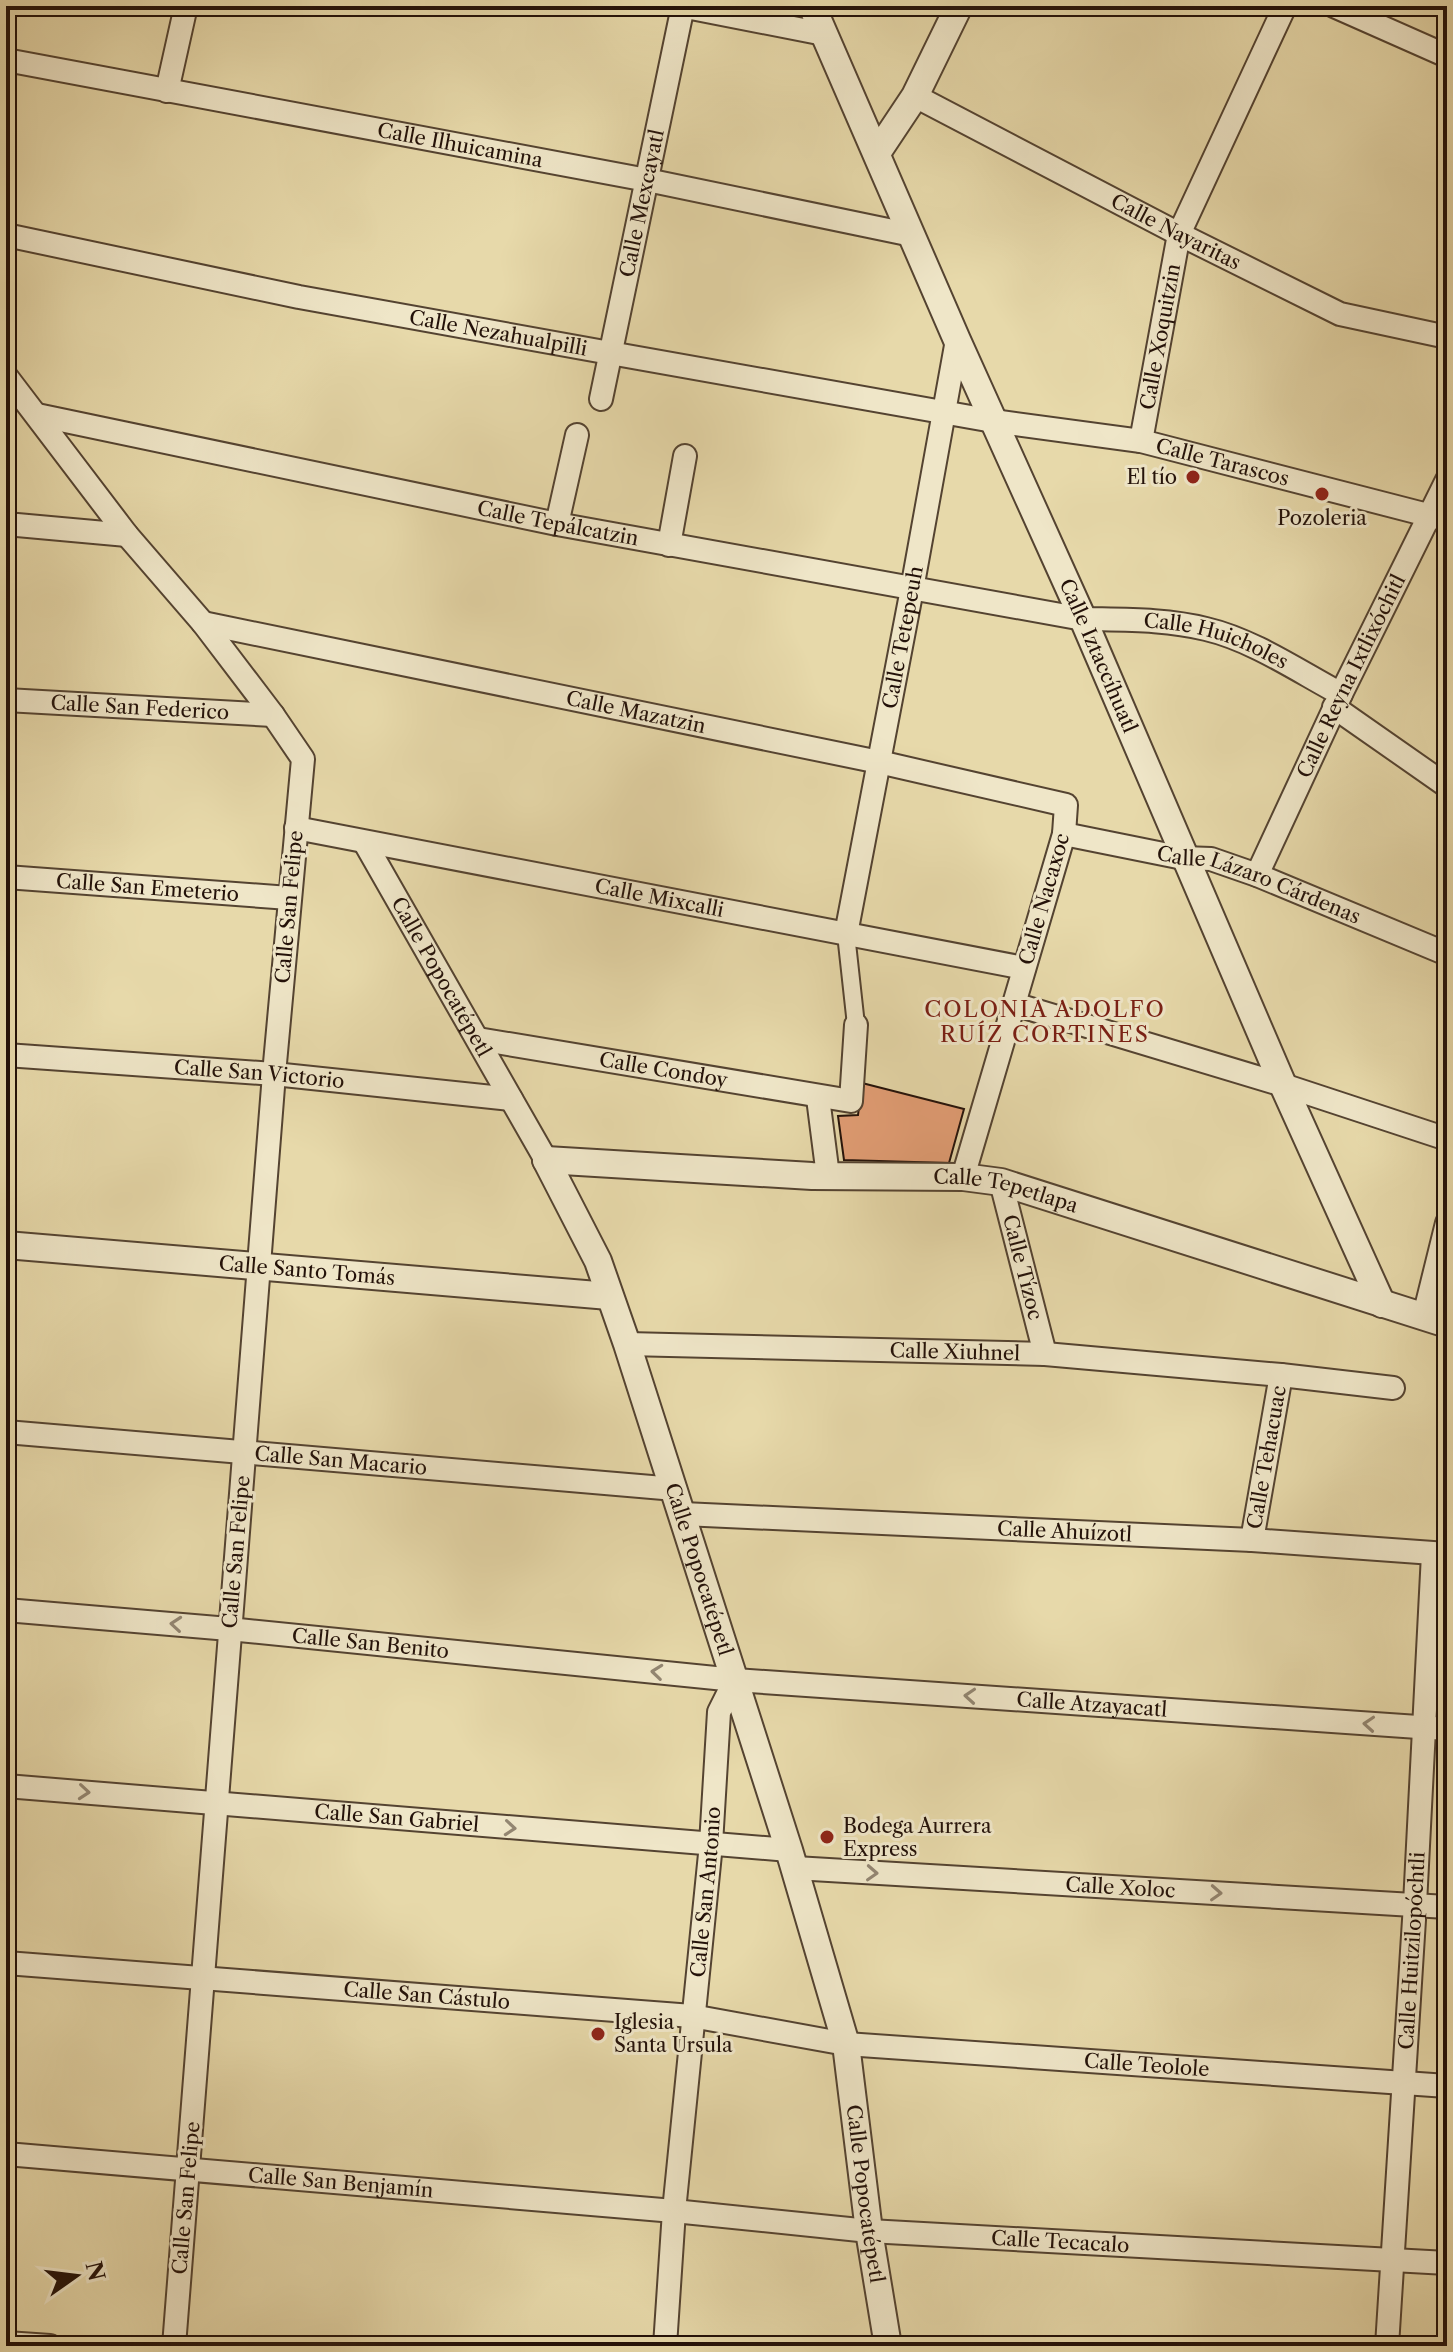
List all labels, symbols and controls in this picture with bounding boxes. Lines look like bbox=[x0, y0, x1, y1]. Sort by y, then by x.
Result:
street label: Calle Ilhuicamina bbox=[375, 118, 545, 172]
street label: Calle Mexcayatl bbox=[615, 127, 669, 279]
street label: Calle Nayaritas bbox=[1107, 189, 1245, 275]
street label: Calle Xoquitzin bbox=[1135, 261, 1185, 412]
street label: Calle Nezahualpilli bbox=[407, 305, 589, 361]
street label: Calle Tarascos bbox=[1153, 433, 1292, 491]
place label: El tío bbox=[1127, 465, 1177, 489]
marker: El tío bbox=[1184, 468, 1202, 486]
marker: Pozoleria bbox=[1313, 485, 1331, 503]
street label: Calle Tepálcatzin bbox=[475, 496, 641, 551]
place label: Pozoleria bbox=[1277, 506, 1367, 530]
street label: Calle Tetepeuh bbox=[877, 564, 928, 711]
street label: Calle Reyna Ixtlixóchitl bbox=[1292, 570, 1410, 782]
street label: Calle Iztaccíhuatl bbox=[1054, 575, 1142, 736]
street label: Calle Huicholes bbox=[1143, 609, 1292, 674]
street label: Calle Mazatzin bbox=[564, 686, 708, 738]
street label: Calle San Federico bbox=[50, 691, 230, 725]
street label: Calle San Felipe bbox=[270, 829, 308, 985]
street label: Calle Nacaxoc bbox=[1014, 830, 1074, 968]
street label: Calle Lázaro Cárdenas bbox=[1155, 841, 1364, 929]
street label: Calle San Emeterio bbox=[55, 869, 240, 906]
street label: Calle Mixcalli bbox=[593, 874, 726, 922]
street label: Calle Popocatépetl bbox=[386, 893, 496, 1061]
district label: COLONIA ADOLFO RUÍZ CORTINES bbox=[924, 996, 1166, 1048]
street label: Calle Condoy bbox=[598, 1047, 730, 1092]
street label: Calle San Victorio bbox=[173, 1055, 346, 1093]
street label: Calle Tepetlapa bbox=[933, 1165, 1082, 1218]
street label: Calle Tízoc bbox=[998, 1212, 1048, 1322]
street label: Calle Santo Tomás bbox=[218, 1251, 396, 1290]
street label: Calle Xiuhnel bbox=[889, 1338, 1020, 1365]
street label: Calle Tehacuac bbox=[1242, 1384, 1291, 1531]
street label: Calle San Macario bbox=[253, 1441, 428, 1480]
street label: Calle San Felipe bbox=[217, 1474, 255, 1630]
street label: Calle Popocatépetl bbox=[660, 1480, 738, 1659]
street label: Calle Ahuízotl bbox=[997, 1516, 1133, 1547]
one-way arrow bbox=[169, 1616, 182, 1633]
street label: Calle San Benito bbox=[291, 1623, 450, 1663]
one-way arrow bbox=[650, 1664, 663, 1681]
street label: Calle Atzayacatl bbox=[1016, 1687, 1168, 1722]
one-way arrow bbox=[963, 1688, 976, 1705]
one-way arrow bbox=[1362, 1716, 1375, 1733]
one-way arrow bbox=[78, 1783, 91, 1800]
street label: Calle San Gabriel bbox=[313, 1799, 480, 1837]
street label: Calle San Antonio bbox=[686, 1806, 725, 1978]
place label: Bodega Aurrera Express bbox=[843, 1814, 992, 1861]
one-way arrow bbox=[504, 1819, 517, 1836]
marker: Bodega Aurrera Express bbox=[818, 1828, 836, 1846]
street label: Calle Huitzilopóchtli bbox=[1394, 1851, 1430, 2050]
one-way arrow bbox=[866, 1864, 879, 1881]
street label: Calle Xoloc bbox=[1065, 1872, 1176, 1903]
one-way arrow bbox=[1210, 1884, 1223, 1901]
street label: Calle San Cástulo bbox=[343, 1977, 511, 2014]
place label: Iglesia Santa Ursula bbox=[614, 2010, 733, 2057]
marker: Iglesia Santa Ursula bbox=[589, 2025, 607, 2043]
street label: Calle Teolole bbox=[1083, 2049, 1210, 2081]
street label: Calle Popocatépetl bbox=[842, 2103, 889, 2285]
street label: Calle San Felipe bbox=[167, 2120, 205, 2276]
street label: Calle San Benjamín bbox=[247, 2163, 435, 2202]
street label: Calle Tecacalo bbox=[990, 2226, 1130, 2257]
north arrow bbox=[36, 2236, 116, 2316]
text: N bbox=[80, 2259, 110, 2284]

